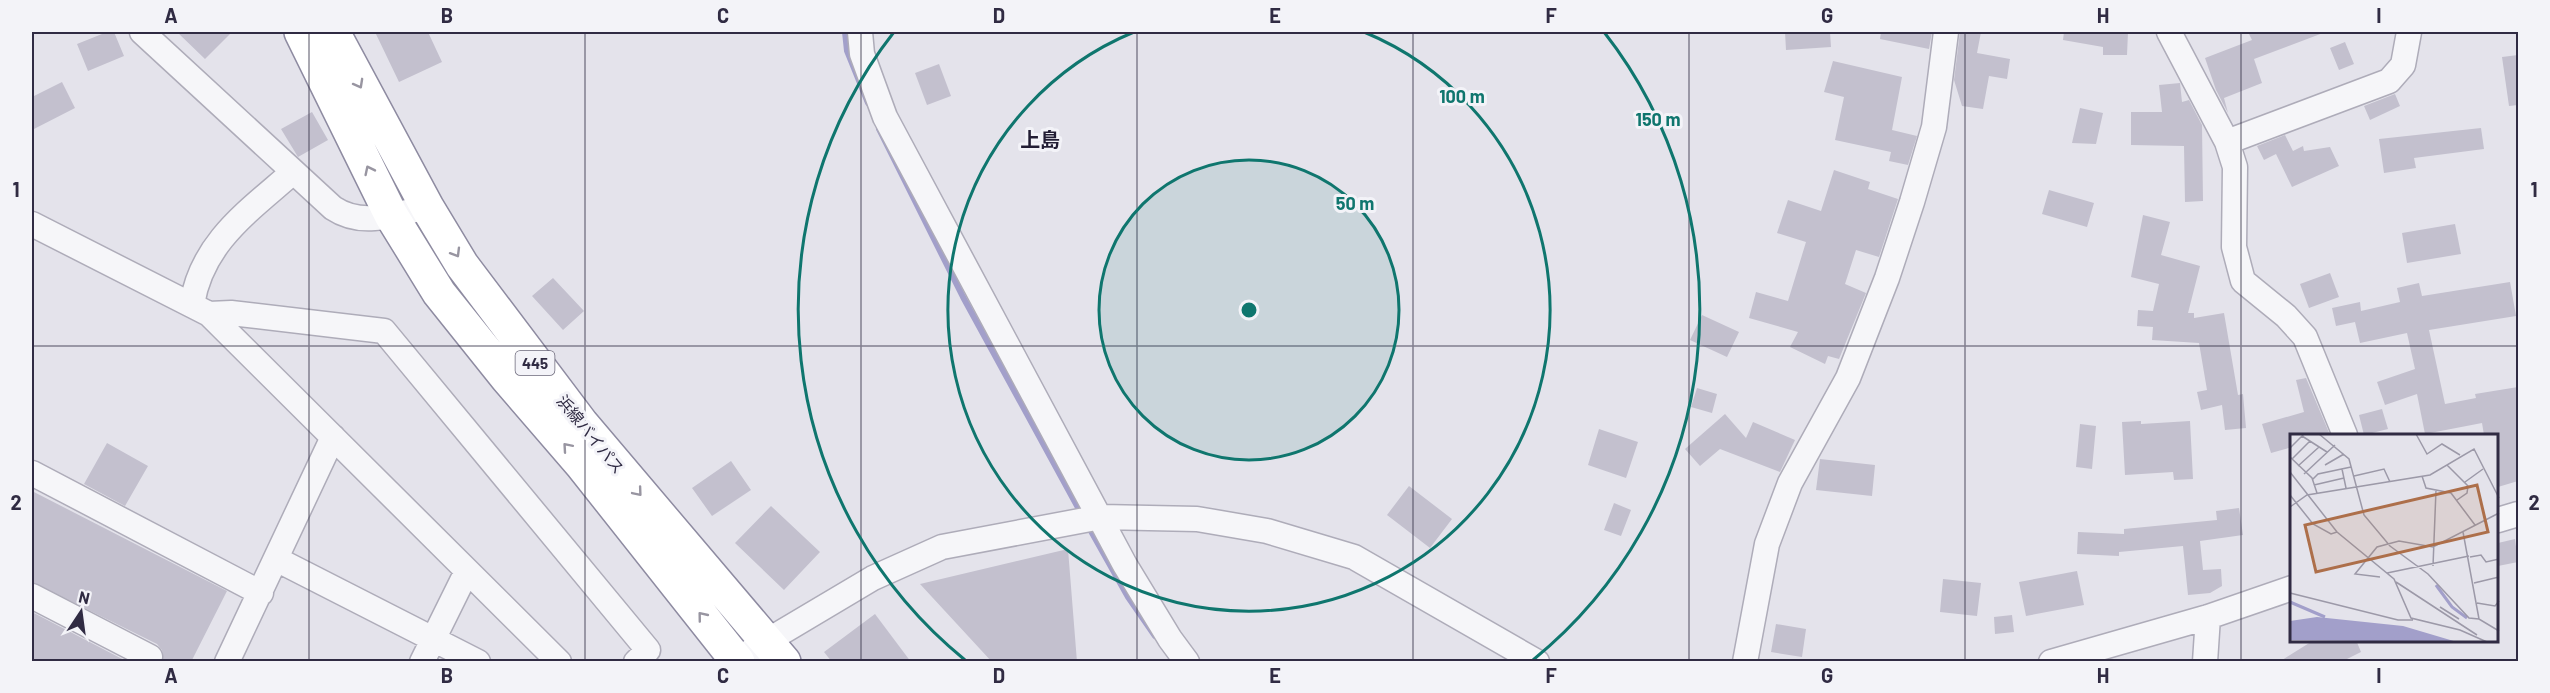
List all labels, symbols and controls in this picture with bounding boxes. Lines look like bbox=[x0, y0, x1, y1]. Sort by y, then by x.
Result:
text: A bbox=[164, 3, 178, 27]
text: B bbox=[441, 3, 453, 27]
text: C bbox=[717, 3, 729, 27]
text: D bbox=[993, 3, 1005, 27]
text: E bbox=[1269, 3, 1281, 27]
text: F bbox=[1545, 3, 1557, 27]
text: G bbox=[1821, 3, 1833, 27]
text: H bbox=[2097, 3, 2109, 27]
text: I bbox=[2376, 3, 2382, 27]
one-way arrow bbox=[352, 78, 364, 88]
text: 100 m bbox=[1439, 85, 1485, 107]
text: 150 m bbox=[1636, 108, 1680, 130]
district label: 上島 bbox=[1020, 127, 1060, 151]
one-way arrow bbox=[365, 165, 376, 176]
text: 1 bbox=[12, 177, 20, 201]
text: 1 bbox=[2530, 177, 2538, 201]
text: 50 m bbox=[1336, 192, 1374, 214]
one-way arrow bbox=[448, 247, 460, 257]
centre of rings bbox=[1239, 300, 1259, 320]
road number: 445 bbox=[516, 351, 554, 375]
street label: 浜線バイパス bbox=[554, 391, 628, 477]
inset map bbox=[2290, 434, 2499, 642]
one-way arrow bbox=[563, 443, 574, 454]
one-way arrow bbox=[630, 485, 641, 496]
text: 2 bbox=[10, 490, 22, 514]
text: 2 bbox=[2528, 490, 2540, 514]
north arrow bbox=[51, 582, 111, 642]
text: N bbox=[77, 586, 92, 607]
one-way arrow bbox=[698, 612, 709, 623]
text: A bbox=[164, 663, 178, 687]
text: B bbox=[441, 663, 453, 687]
text: C bbox=[717, 663, 729, 687]
text: D bbox=[993, 663, 1005, 687]
text: E bbox=[1269, 663, 1281, 687]
text: F bbox=[1545, 663, 1557, 687]
text: G bbox=[1821, 663, 1833, 687]
text: H bbox=[2097, 663, 2109, 687]
text: I bbox=[2376, 663, 2382, 687]

